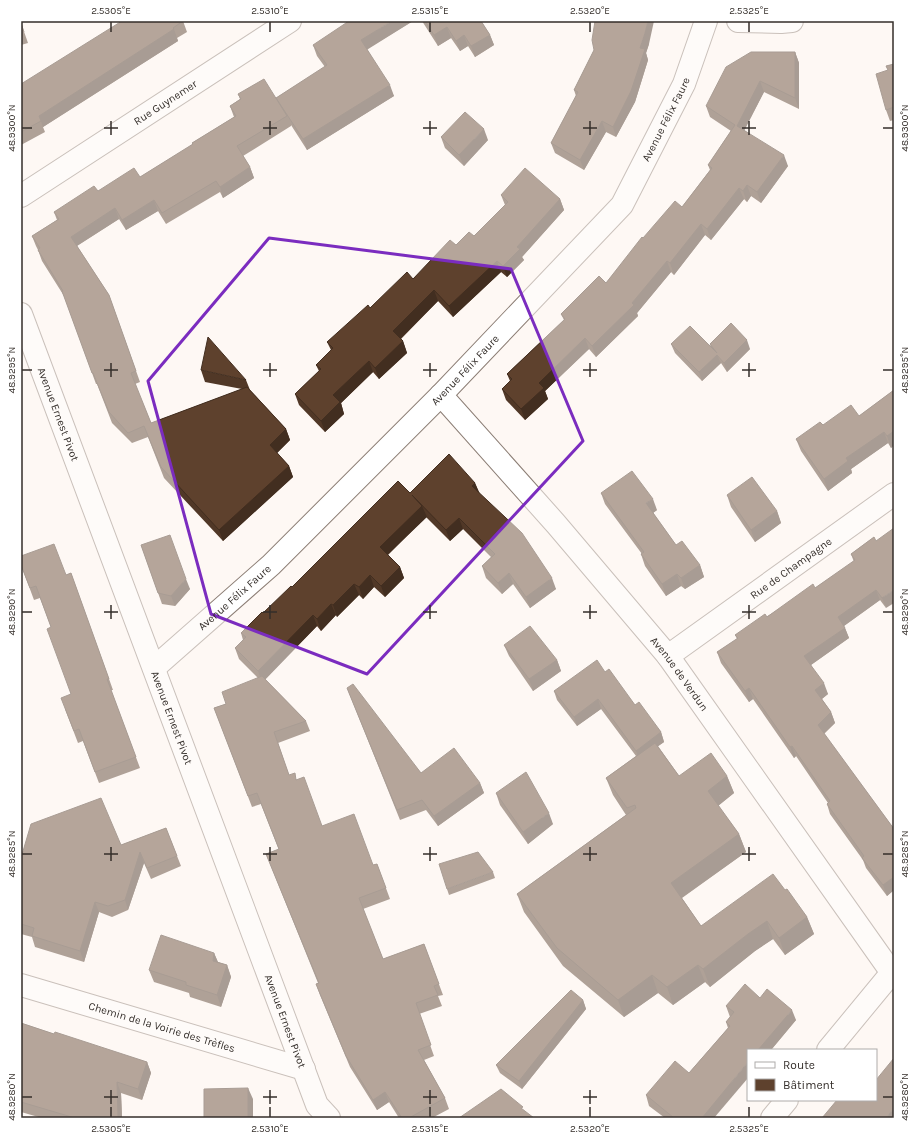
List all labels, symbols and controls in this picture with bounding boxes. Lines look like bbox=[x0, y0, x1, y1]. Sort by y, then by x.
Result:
text: 2.5305°E bbox=[91, 5, 131, 17]
text: 2.5310°E bbox=[251, 5, 289, 17]
text: 2.5315°E bbox=[411, 5, 449, 17]
text: 2.5320°E bbox=[570, 5, 610, 17]
text: 2.5325°E bbox=[729, 5, 769, 17]
street label: Avenue Félix Faure bbox=[639, 75, 693, 164]
street label: Rue Guynemer bbox=[131, 77, 200, 128]
text: 48.9300°N bbox=[6, 104, 18, 152]
text: 48.9300°N bbox=[899, 104, 911, 152]
street label: Avenue Félix Faure bbox=[429, 332, 502, 408]
text: 48.9295°N bbox=[6, 347, 18, 393]
text: 48.9295°N bbox=[899, 347, 911, 393]
street label: Avenue Ernest Pivot bbox=[35, 366, 81, 463]
street label: Rue de Champagne bbox=[748, 535, 835, 602]
street label: Avenue Félix Faure bbox=[196, 562, 274, 633]
text: 48.9290°N bbox=[6, 588, 18, 636]
text: 48.9290°N bbox=[899, 588, 911, 636]
street label: Avenue de Verdun bbox=[648, 634, 711, 714]
street label: Avenue Ernest Pivot bbox=[148, 669, 195, 766]
text: 48.9285°N bbox=[6, 830, 18, 878]
text: 48.9285°N bbox=[899, 830, 911, 878]
street label: Avenue Ernest Pivot bbox=[262, 973, 309, 1070]
street label: Chemin de la Voirie des Trèfles bbox=[87, 999, 237, 1055]
legend bbox=[747, 1049, 877, 1101]
text: Route bbox=[783, 1058, 815, 1072]
text: 48.9280°N bbox=[6, 1073, 18, 1121]
text: 48.9280°N bbox=[899, 1073, 911, 1121]
text: Bâtiment bbox=[783, 1078, 835, 1092]
text: 2.5305°E bbox=[91, 1123, 131, 1135]
text: 2.5310°E bbox=[251, 1123, 289, 1135]
text: 2.5315°E bbox=[411, 1123, 449, 1135]
text: 2.5320°E bbox=[570, 1123, 610, 1135]
text: 2.5325°E bbox=[729, 1123, 769, 1135]

